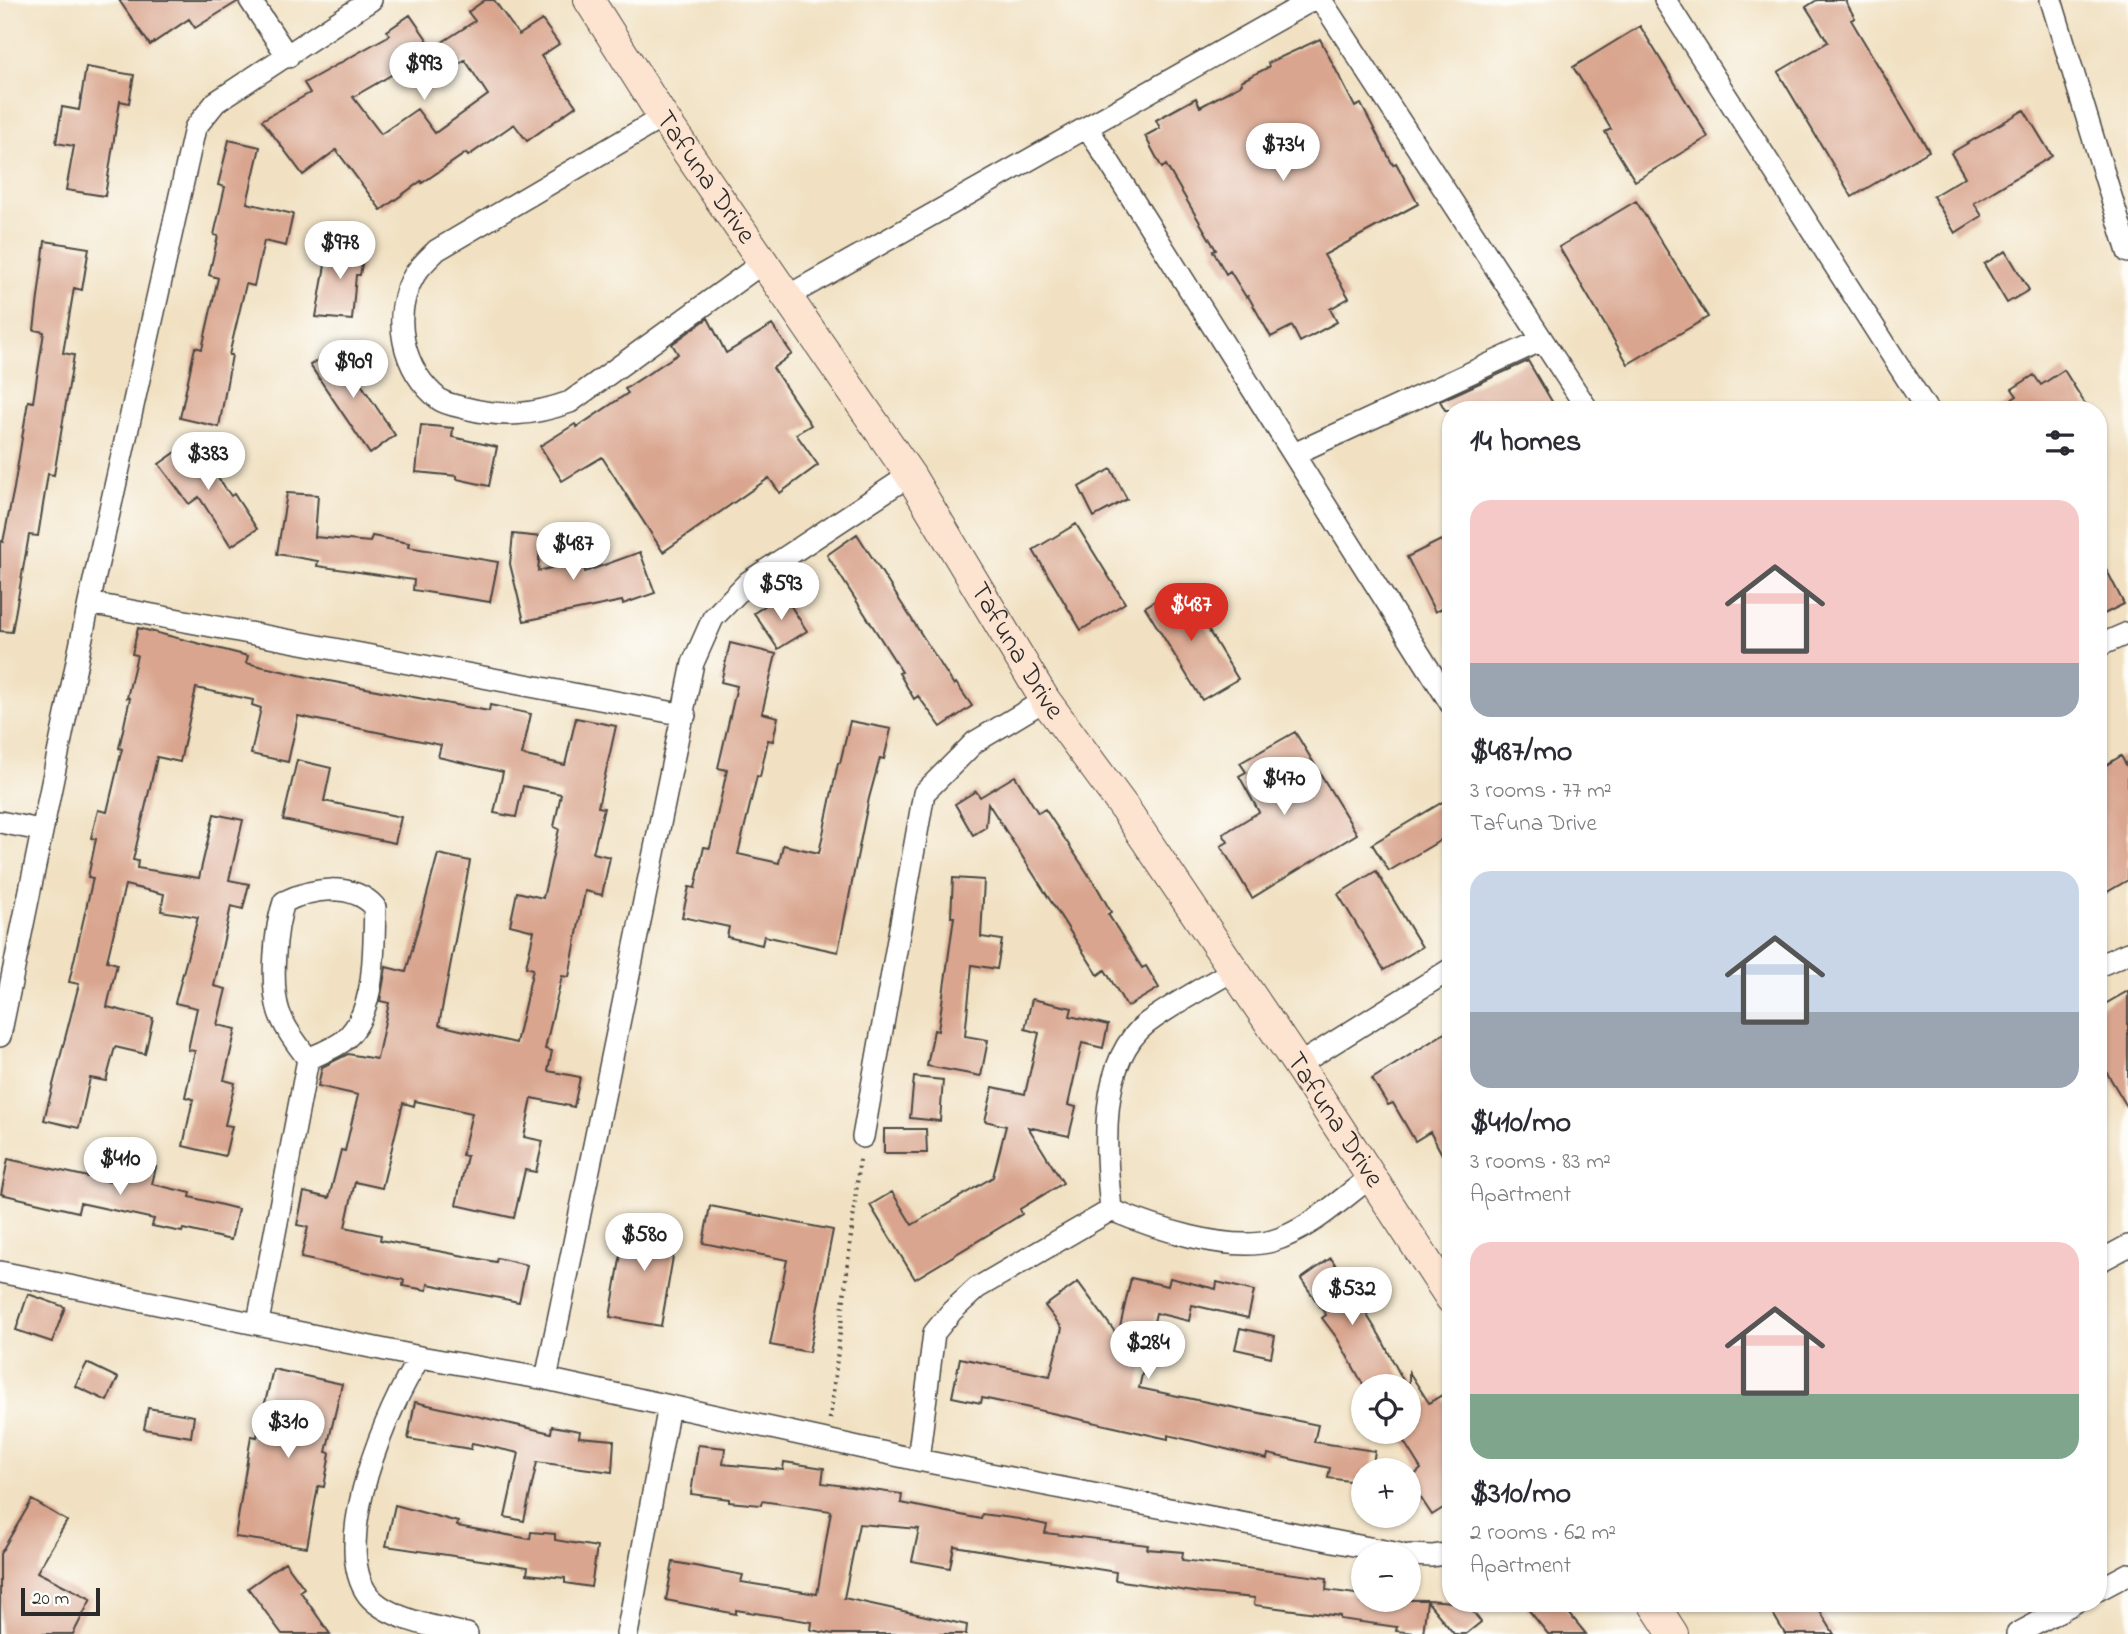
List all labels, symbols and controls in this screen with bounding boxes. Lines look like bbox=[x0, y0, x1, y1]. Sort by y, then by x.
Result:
pin: $993 bbox=[383, 42, 465, 102]
text: $993 bbox=[405, 48, 443, 81]
street label: Tafuna Drive bbox=[644, 102, 766, 253]
pin: $734 bbox=[1242, 124, 1324, 183]
text: $734 bbox=[1262, 129, 1304, 162]
pin: $978 bbox=[299, 222, 381, 281]
text: $978 bbox=[321, 227, 359, 260]
pin: $909 bbox=[312, 340, 394, 400]
text: $909 bbox=[334, 346, 372, 379]
text: 14 homes bbox=[1470, 421, 1581, 465]
icon: filters bbox=[2041, 424, 2079, 462]
pin: $383 bbox=[167, 433, 249, 492]
text: $383 bbox=[187, 438, 229, 471]
pin: $487 bbox=[532, 522, 614, 582]
text: $487 bbox=[552, 528, 594, 561]
icon: home bbox=[1712, 546, 1838, 672]
pin: $593 bbox=[740, 562, 822, 622]
text: $593 bbox=[759, 568, 803, 601]
street label: Tafuna Drive bbox=[958, 575, 1074, 729]
pin: $487 bbox=[1150, 584, 1232, 643]
text: $487 bbox=[1170, 589, 1212, 622]
text: $487/mo bbox=[1470, 731, 1572, 775]
pin: $470 bbox=[1243, 758, 1325, 817]
text: $470 bbox=[1263, 763, 1305, 796]
text: 3 rooms · 77 m² bbox=[1470, 775, 1612, 808]
text: Tafuna Drive bbox=[1470, 808, 1597, 841]
icon: home bbox=[1712, 917, 1838, 1043]
street label: Tafuna Drive bbox=[1275, 1044, 1394, 1197]
text: $410/mo bbox=[1470, 1102, 1571, 1146]
pin: $410 bbox=[79, 1138, 161, 1197]
text: $410 bbox=[100, 1143, 140, 1176]
text: 3 rooms · 83 m² bbox=[1470, 1146, 1611, 1179]
text: Apartment bbox=[1470, 1179, 1571, 1212]
pin: $580 bbox=[603, 1214, 685, 1273]
text: $580 bbox=[621, 1219, 667, 1252]
pin: $532 bbox=[1311, 1268, 1393, 1327]
text: $532 bbox=[1328, 1273, 1376, 1306]
icon: home bbox=[1712, 1288, 1838, 1414]
pin: $284 bbox=[1107, 1322, 1189, 1381]
text: $284 bbox=[1126, 1327, 1170, 1360]
map controls bbox=[1351, 1374, 1421, 1612]
button: locate bbox=[1351, 1374, 1421, 1444]
pin: $310 bbox=[247, 1400, 329, 1460]
text: $310 bbox=[268, 1406, 308, 1439]
button: + bbox=[1351, 1458, 1421, 1528]
text: $310/mo bbox=[1470, 1473, 1571, 1517]
text: 2 rooms · 62 m² bbox=[1470, 1517, 1616, 1550]
button: − bbox=[1351, 1542, 1421, 1612]
text: Apartment bbox=[1470, 1550, 1571, 1583]
scale bar bbox=[21, 1585, 100, 1617]
text: 20 m bbox=[32, 1586, 69, 1613]

